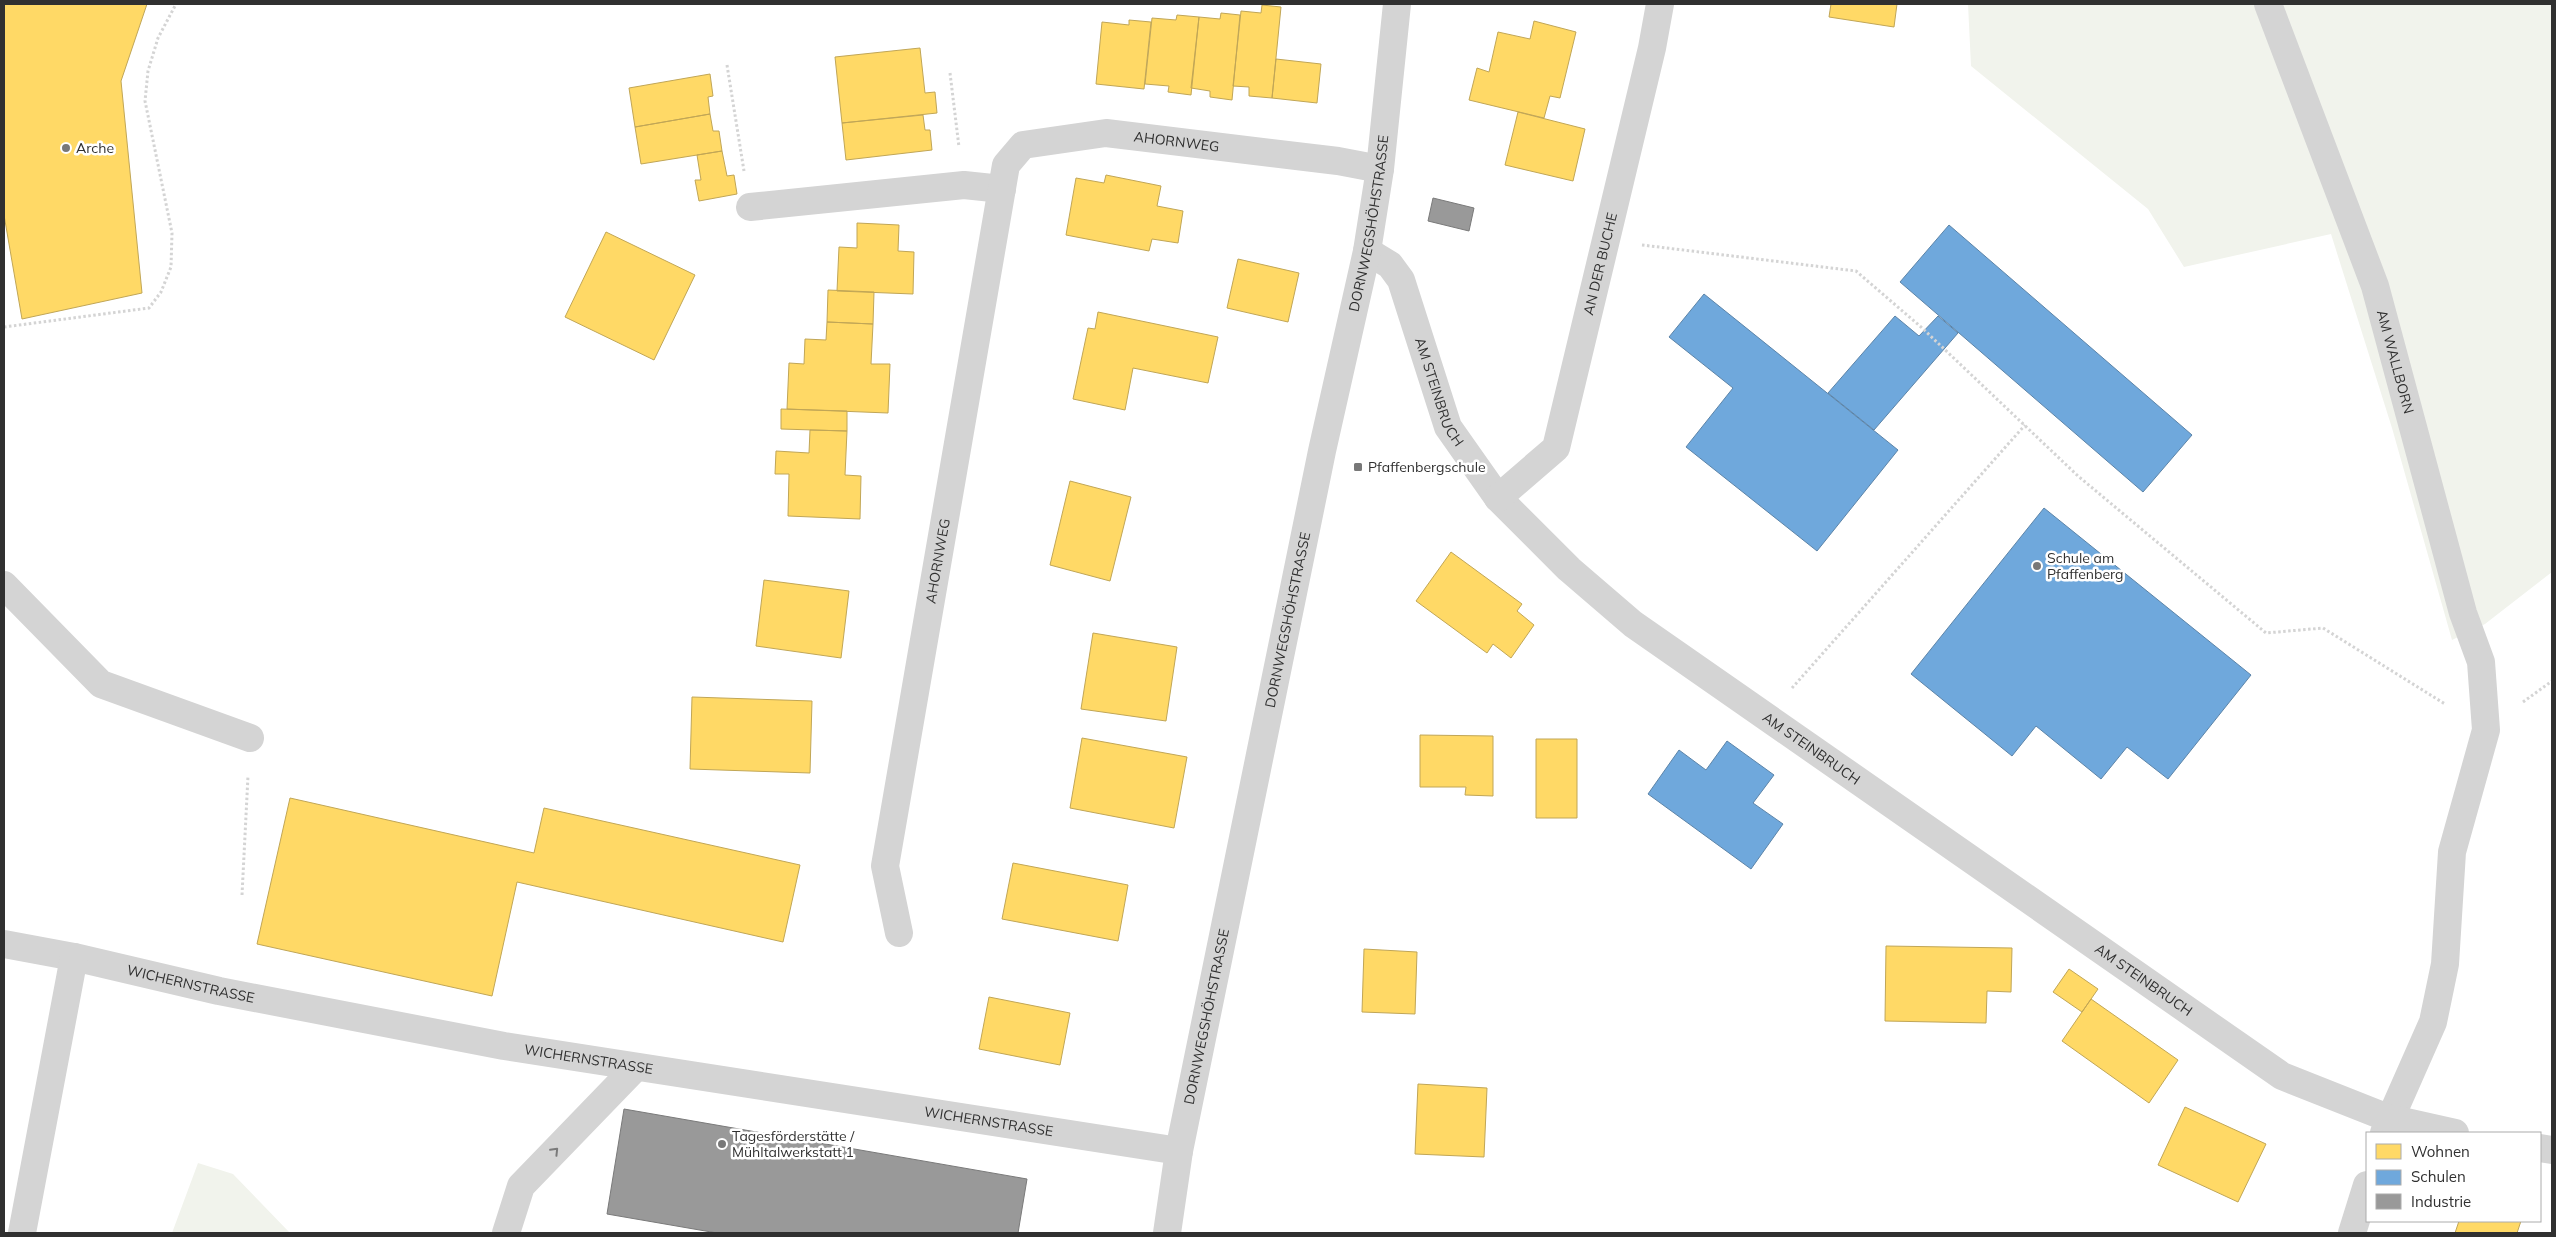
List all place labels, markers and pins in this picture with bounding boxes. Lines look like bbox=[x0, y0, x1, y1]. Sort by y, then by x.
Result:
place label: Arche bbox=[76, 139, 114, 157]
marker: Arche bbox=[60, 142, 72, 154]
place label: Pfaffenbergschule bbox=[1368, 458, 1486, 476]
marker: Pfaffenbergschule bbox=[1352, 461, 1364, 473]
place label: Schule am Pfaffenberg bbox=[2047, 549, 2124, 583]
marker: Schule am Pfaffenberg bbox=[2031, 560, 2043, 572]
place label: Tagesförderstätte / Mühltalwerkstatt 1 bbox=[732, 1127, 855, 1161]
marker: Tagesförderstätte / Mühltalwerkstatt 1 bbox=[716, 1138, 728, 1150]

